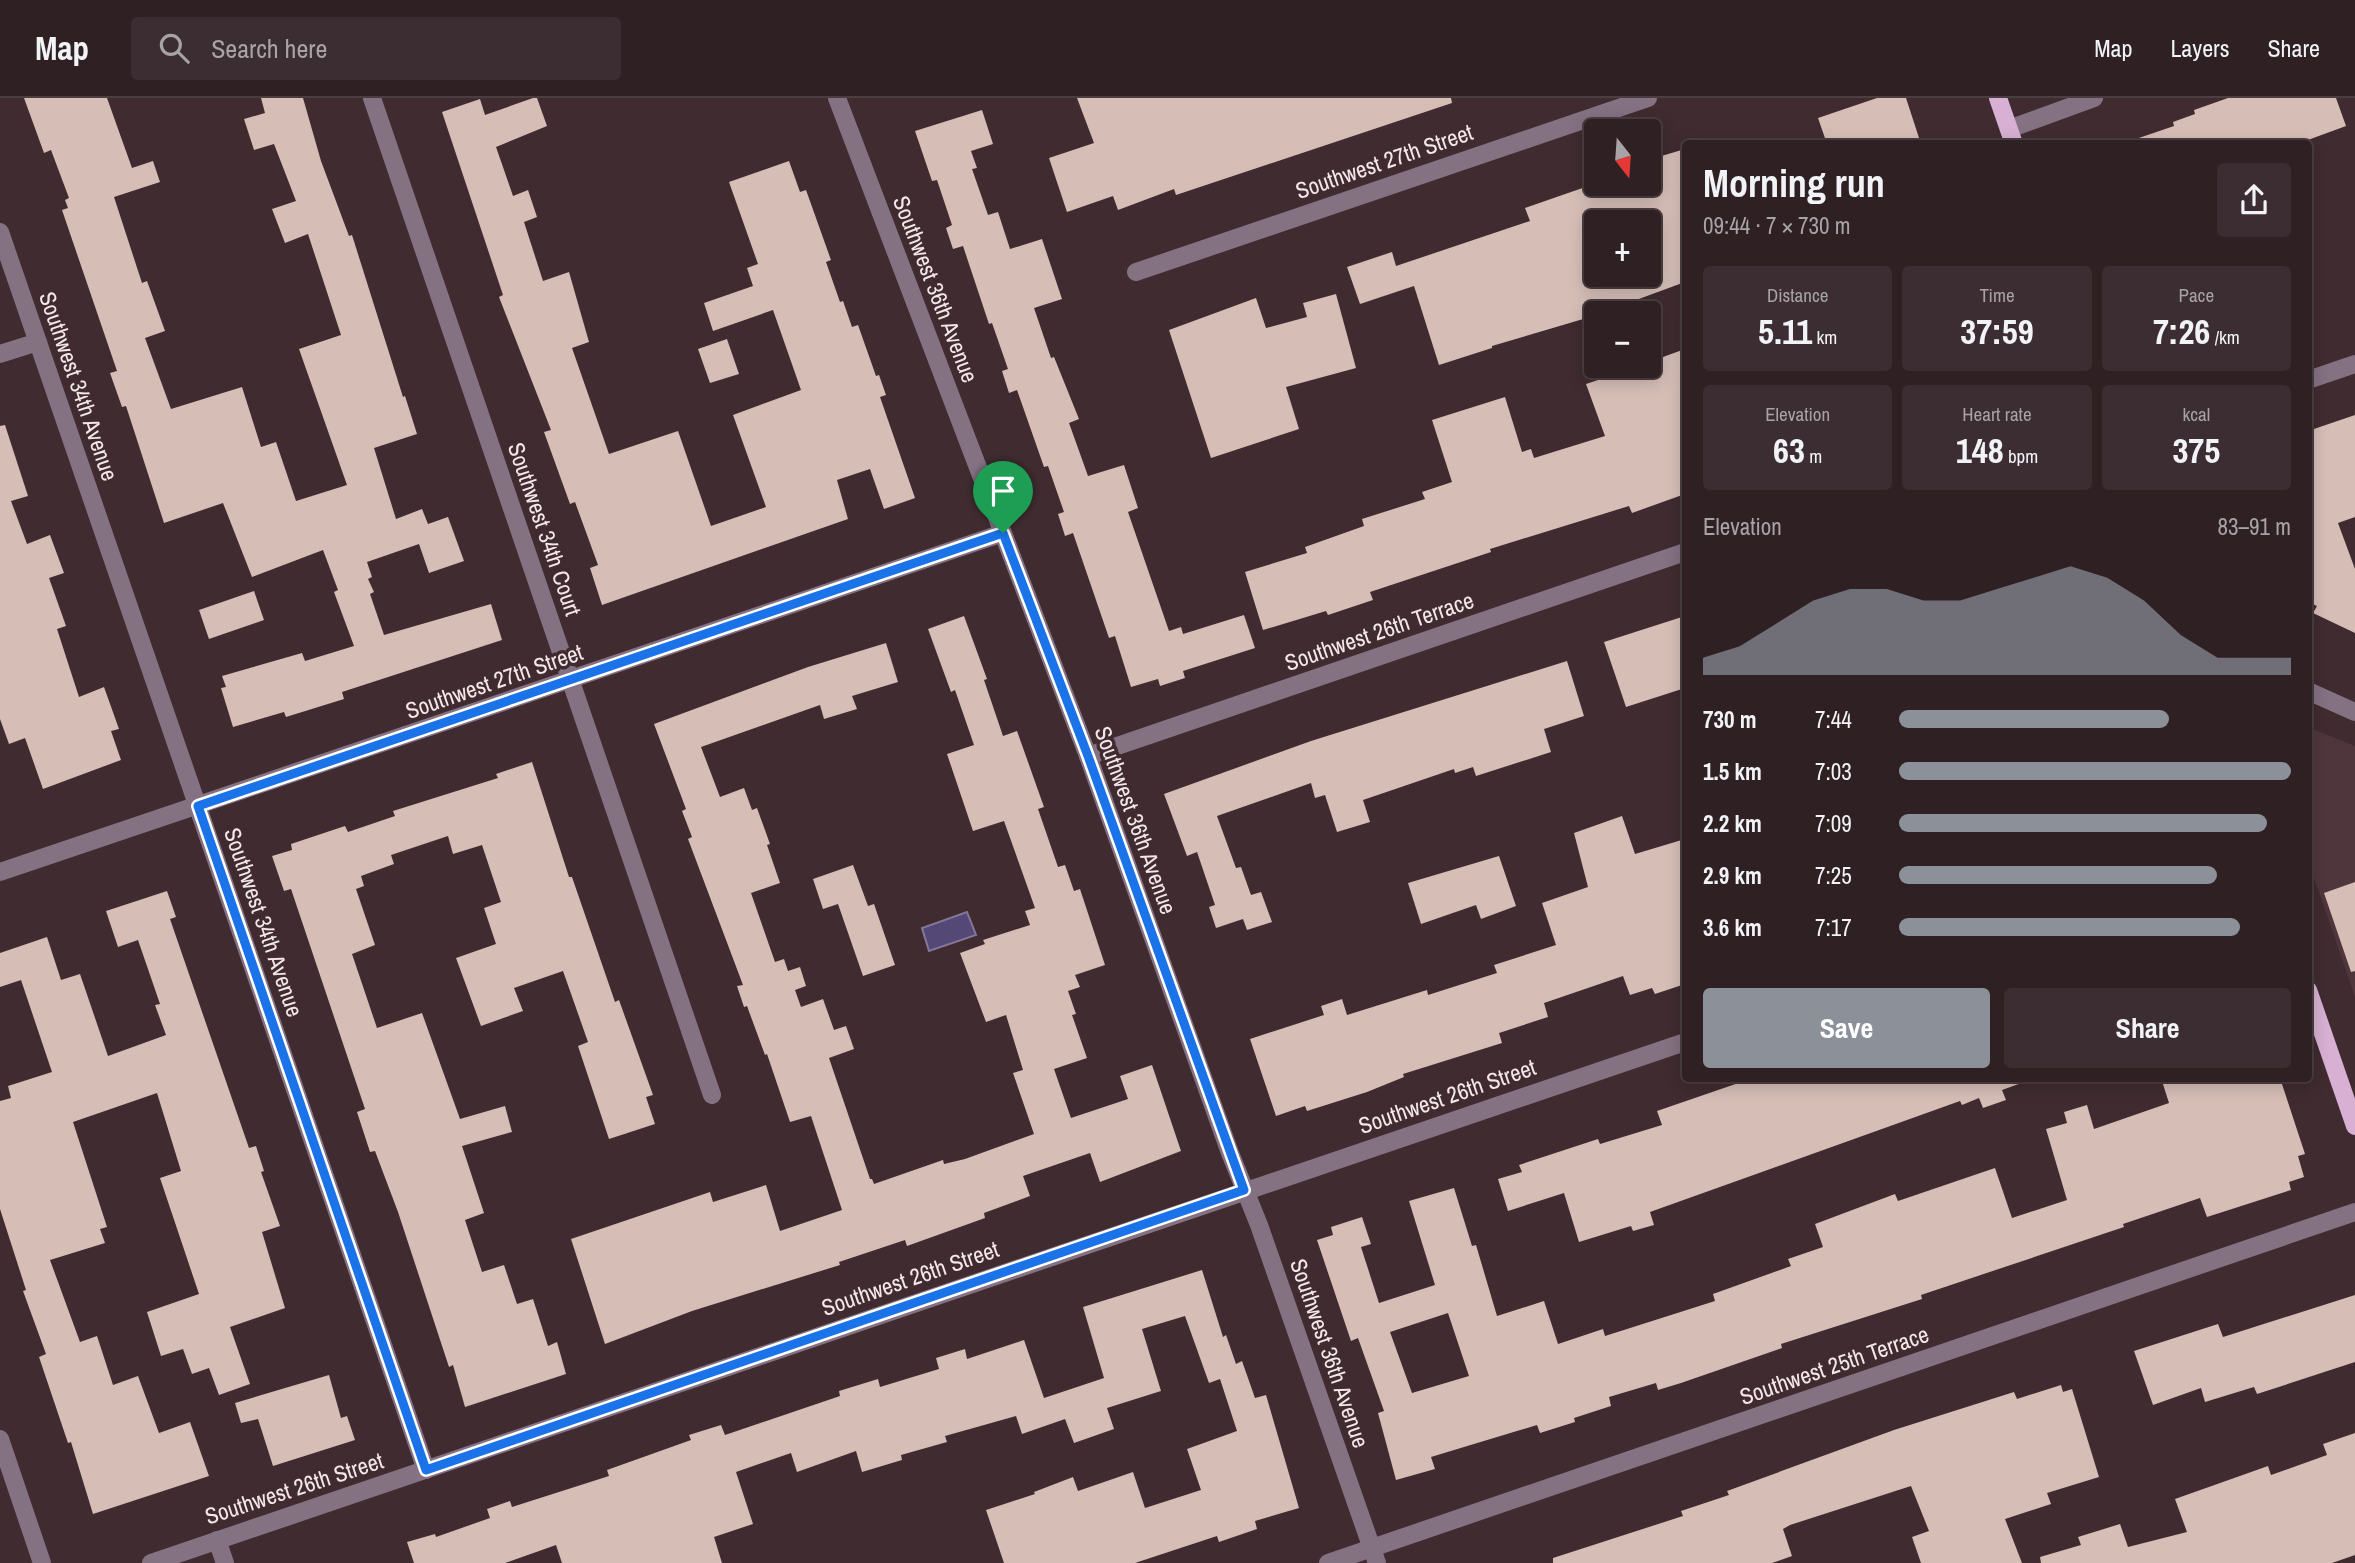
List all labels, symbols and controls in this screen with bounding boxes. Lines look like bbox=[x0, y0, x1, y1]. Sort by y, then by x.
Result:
search box bbox=[131, 17, 621, 80]
text: Map bbox=[35, 26, 89, 70]
icon: search bbox=[155, 29, 193, 67]
text: Search here bbox=[211, 31, 327, 66]
text: Map bbox=[2094, 32, 2132, 64]
text: Layers bbox=[2170, 32, 2229, 64]
text: Share bbox=[2267, 32, 2320, 64]
street label: Southwest 27th Street bbox=[1291, 116, 1477, 206]
north arrow bbox=[1584, 119, 1661, 196]
map controls bbox=[1584, 119, 1661, 378]
text: Morning run bbox=[1703, 158, 1885, 209]
button: share bbox=[2217, 163, 2291, 237]
street label: Southwest 36th Avenue bbox=[886, 191, 986, 387]
button: + bbox=[1584, 210, 1661, 287]
text: 09:44 · 7 × 730 m bbox=[1703, 210, 1850, 241]
text: Distance bbox=[1767, 282, 1828, 308]
text: Time bbox=[1979, 282, 2015, 308]
text: Pace bbox=[2179, 282, 2214, 308]
street label: Southwest 34th Avenue bbox=[32, 287, 126, 485]
button: − bbox=[1584, 301, 1661, 378]
text: 5.11 bbox=[1758, 308, 1812, 355]
text: 37:59 bbox=[1960, 308, 2034, 355]
text: 7:26 bbox=[2153, 308, 2210, 355]
text: km bbox=[1812, 324, 1837, 350]
text: /km bbox=[2210, 324, 2240, 350]
text: Elevation bbox=[1765, 401, 1830, 427]
text: Heart rate bbox=[1962, 401, 2032, 427]
text: kcal bbox=[2182, 401, 2210, 427]
text: 63 bbox=[1773, 427, 1805, 474]
text: 148 bbox=[1956, 427, 2004, 474]
text: 375 bbox=[2172, 427, 2220, 474]
street label: Southwest 34th Court bbox=[501, 438, 589, 620]
text: m bbox=[1805, 443, 1822, 469]
text: bpm bbox=[2004, 443, 2038, 469]
pin bbox=[973, 461, 1033, 533]
icon: arrive bbox=[984, 472, 1022, 510]
text: Elevation bbox=[1703, 511, 1782, 542]
text: 83–91 m bbox=[2218, 511, 2291, 542]
street label: Southwest 26th Terrace bbox=[1280, 584, 1478, 678]
street label: Southwest 27th Street bbox=[401, 636, 587, 726]
text: 730 m bbox=[1703, 704, 1756, 735]
text: 7:44 bbox=[1815, 704, 1852, 735]
street label: Southwest 36th Avenue bbox=[1088, 722, 1184, 918]
text: 1.5 km bbox=[1703, 756, 1762, 787]
text: 7:03 bbox=[1815, 756, 1852, 787]
text: 2.2 km bbox=[1703, 808, 1762, 839]
text: 7:09 bbox=[1815, 808, 1852, 839]
street label: Southwest 34th Avenue bbox=[217, 823, 311, 1021]
text: 2.9 km bbox=[1703, 860, 1762, 891]
text: 7:25 bbox=[1815, 860, 1852, 891]
text: 3.6 km bbox=[1703, 912, 1762, 943]
text: 7:17 bbox=[1815, 912, 1852, 943]
button: Save bbox=[1703, 988, 1990, 1068]
button: Share bbox=[2004, 988, 2291, 1068]
street label: Southwest 26th Street bbox=[1354, 1051, 1540, 1141]
street label: Southwest 26th Street bbox=[817, 1233, 1003, 1323]
street label: Southwest 36th Avenue bbox=[1283, 1254, 1377, 1452]
street label: Southwest 25th Terrace bbox=[1735, 1318, 1933, 1412]
street label: Southwest 26th Street bbox=[201, 1445, 387, 1531]

